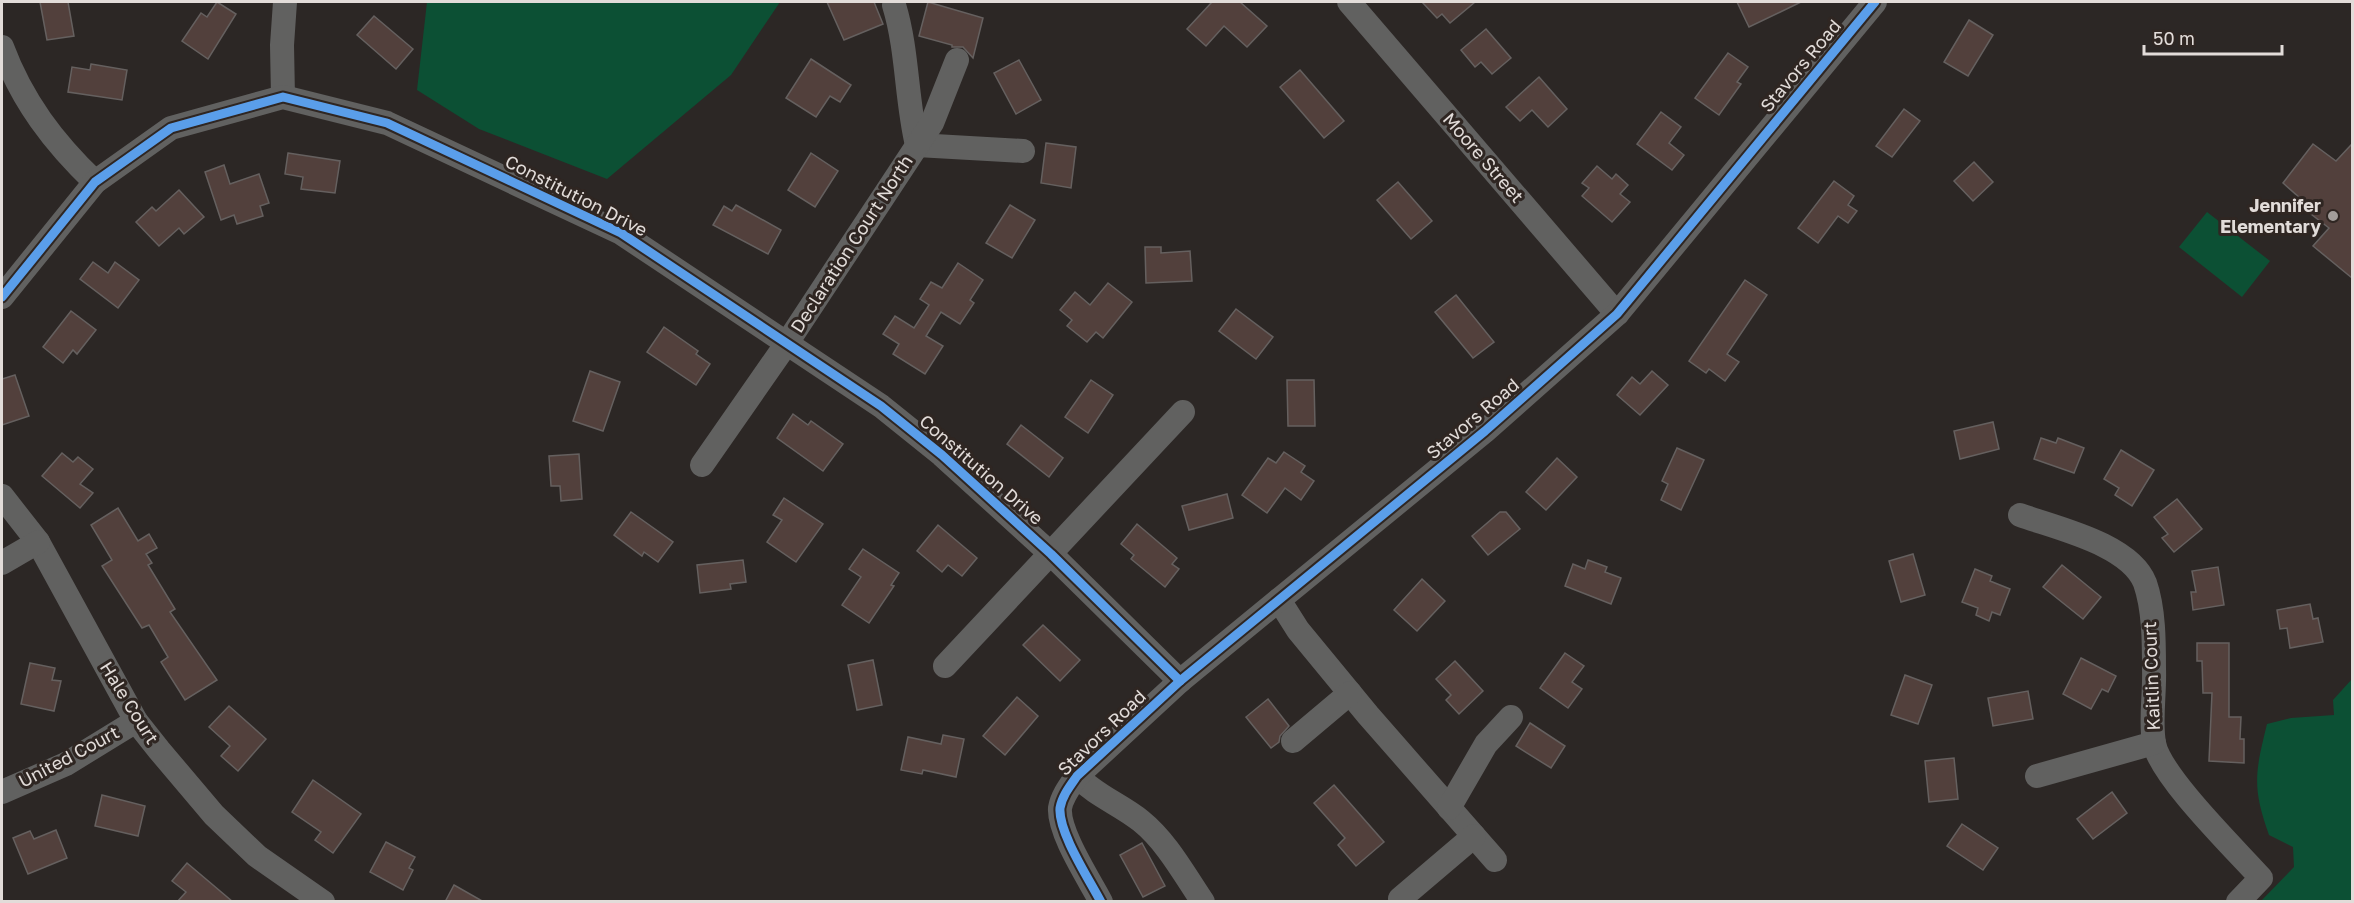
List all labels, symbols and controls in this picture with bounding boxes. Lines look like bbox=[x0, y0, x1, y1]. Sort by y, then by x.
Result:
street label: Stavors Road bbox=[1755, 15, 1845, 116]
scale bar bbox=[2144, 18, 2282, 56]
text: 50 m bbox=[2153, 27, 2195, 49]
street label: Moore Street bbox=[1439, 108, 1529, 207]
street label: Constitution Drive bbox=[502, 150, 651, 240]
street label: Declaration Court North bbox=[786, 151, 917, 336]
place label: Jennifer Elementary bbox=[2220, 194, 2321, 237]
marker: Jennifer Elementary bbox=[2326, 209, 2340, 223]
street label: Stavors Road bbox=[1422, 373, 1523, 463]
street label: Constitution Drive bbox=[915, 410, 1048, 529]
street label: Kaitlin Court bbox=[2138, 621, 2164, 731]
street label: Hale Court bbox=[96, 657, 164, 748]
street label: Stavors Road bbox=[1053, 685, 1150, 780]
street label: United Court bbox=[14, 720, 123, 792]

